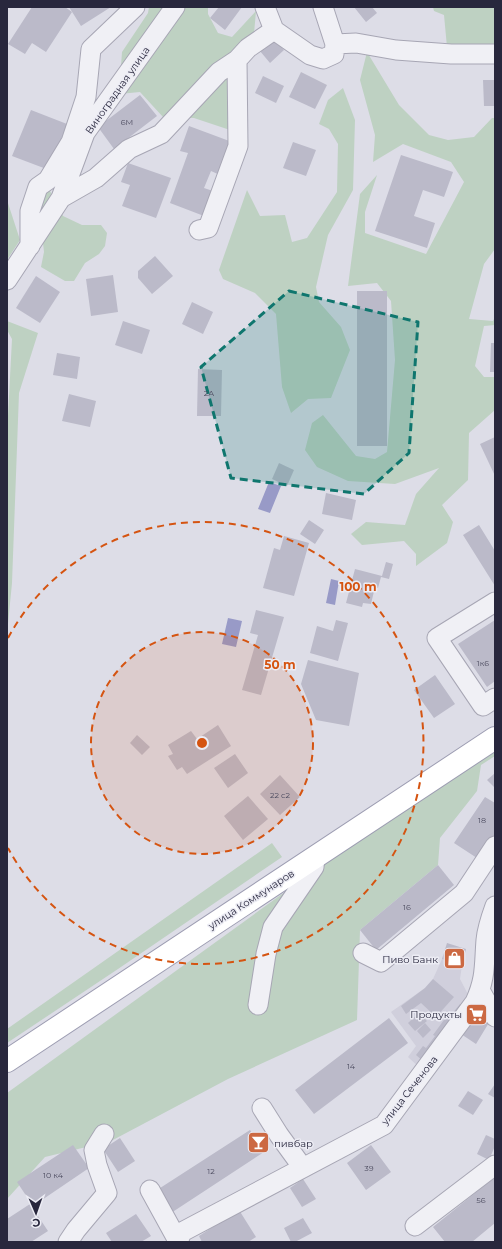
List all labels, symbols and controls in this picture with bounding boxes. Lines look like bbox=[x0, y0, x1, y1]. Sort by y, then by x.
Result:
street label: Виноградная улица bbox=[82, 44, 153, 137]
house number: 6М bbox=[121, 117, 133, 127]
house number: 2А bbox=[204, 388, 214, 398]
text: 100 m bbox=[340, 579, 376, 594]
text: 50 m bbox=[264, 657, 296, 672]
house number: 1к6 bbox=[477, 658, 489, 668]
centre of rings bbox=[195, 736, 209, 750]
house number: 22 с2 bbox=[270, 790, 291, 800]
house number: 18 bbox=[478, 815, 486, 825]
street label: улица Коммунаров bbox=[205, 867, 297, 933]
house number: 16 bbox=[403, 902, 411, 912]
shop icon: Пиво Банк bbox=[441, 946, 467, 972]
place label: Пиво Банк bbox=[382, 953, 438, 966]
supermarket icon: Продукты bbox=[464, 1001, 490, 1027]
place label: Продукты bbox=[410, 1008, 462, 1021]
street label: улица Сеченова bbox=[378, 1053, 440, 1128]
house number: 14 bbox=[347, 1061, 356, 1071]
bar icon: пивбар bbox=[246, 1130, 272, 1156]
place label: пивбар bbox=[274, 1137, 313, 1150]
house number: 39 bbox=[364, 1163, 374, 1173]
house number: 12 bbox=[207, 1166, 215, 1176]
house number: 10 к4 bbox=[43, 1170, 64, 1180]
north arrow bbox=[16, 1193, 56, 1233]
house number: 56 bbox=[476, 1195, 486, 1205]
text: С bbox=[32, 1216, 41, 1230]

